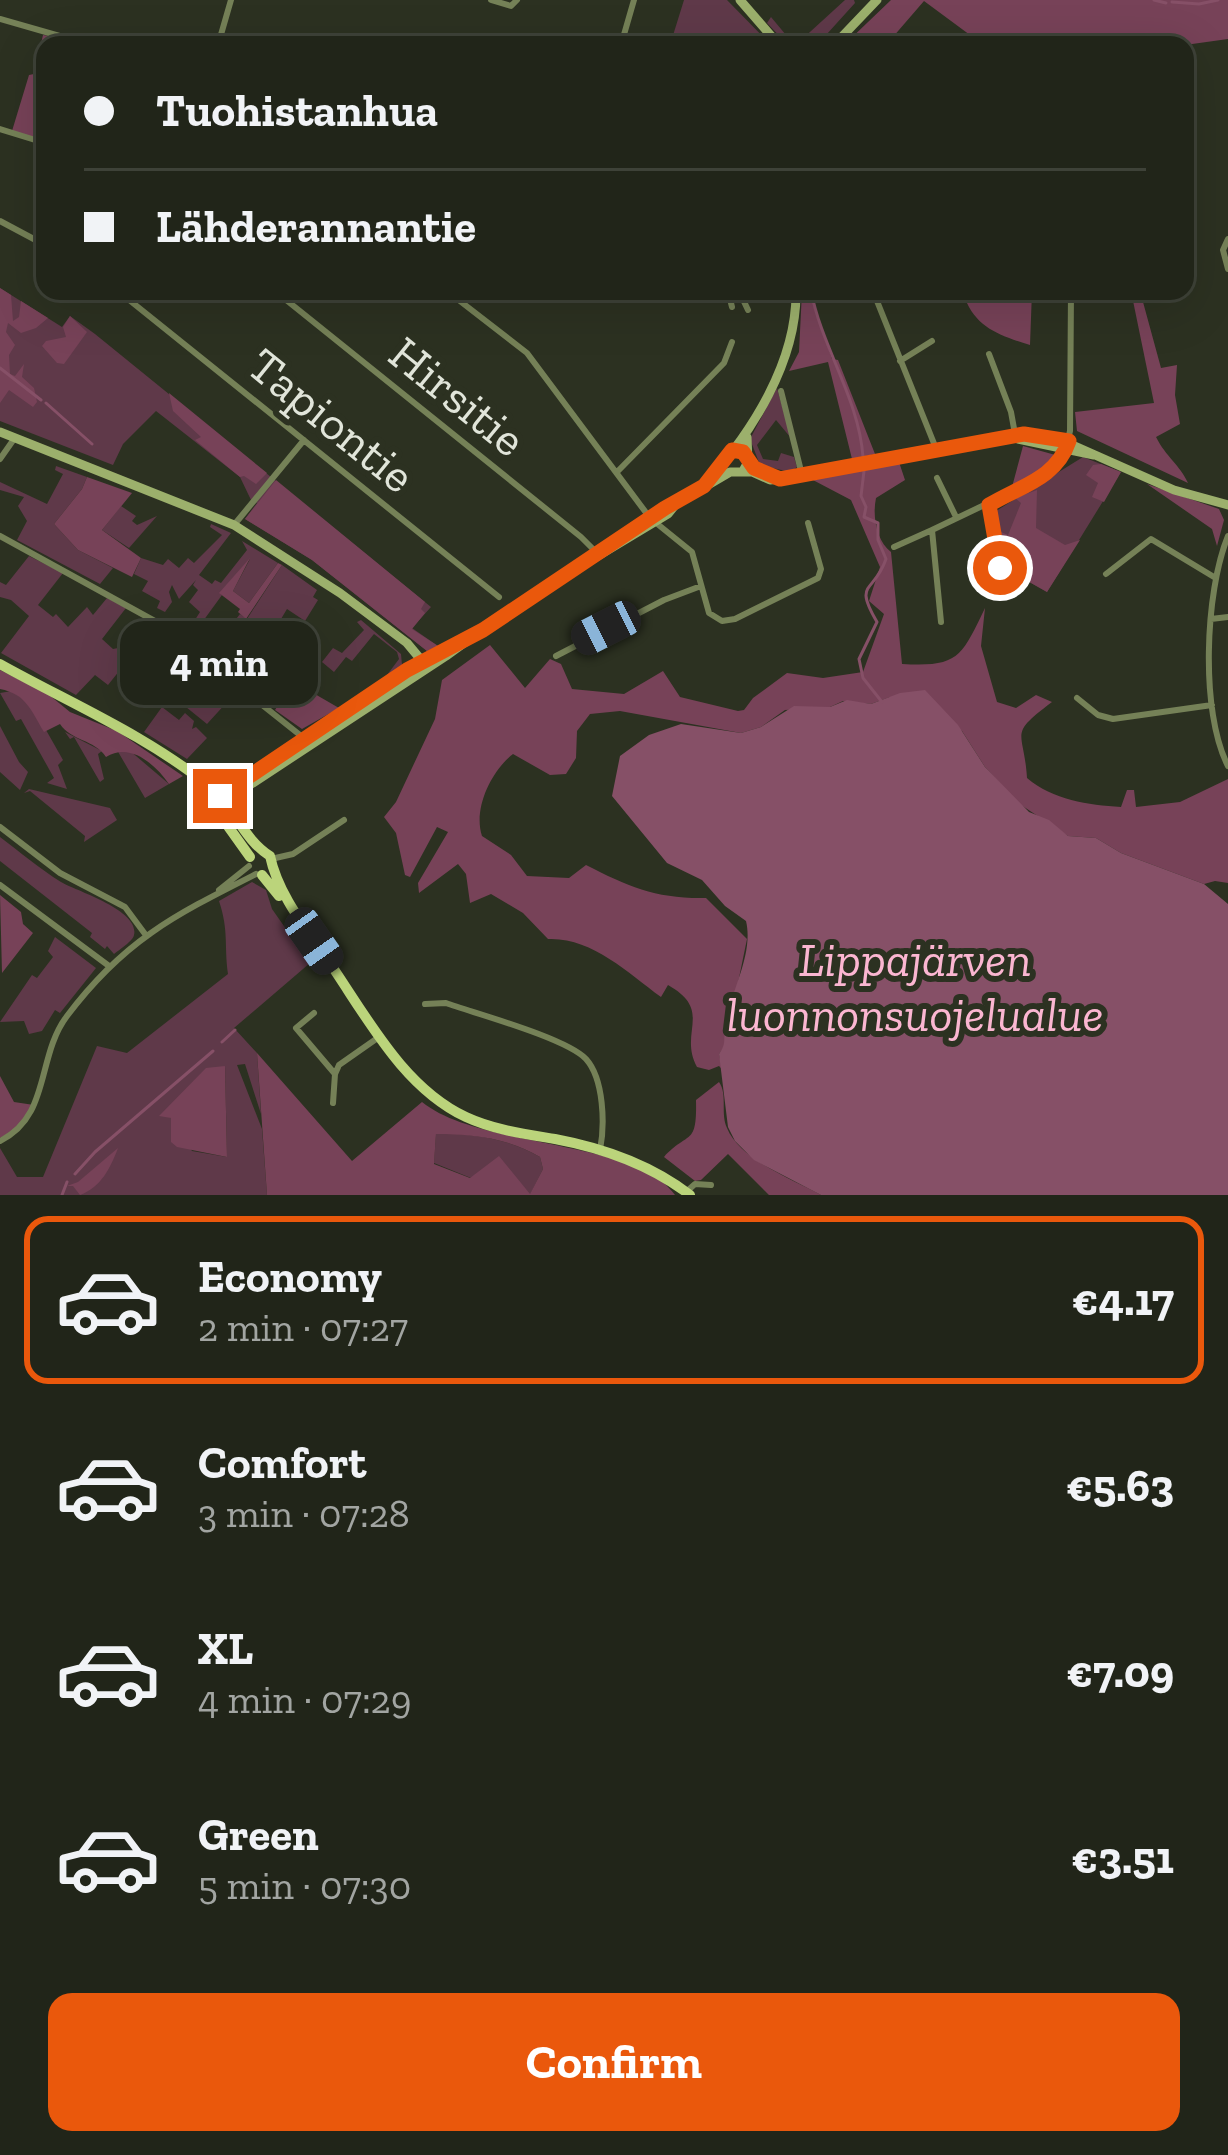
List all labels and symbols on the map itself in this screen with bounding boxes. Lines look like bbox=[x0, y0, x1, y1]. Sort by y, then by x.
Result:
street label: Hirsitie bbox=[378, 324, 537, 468]
street label: Tapiontie bbox=[237, 336, 426, 505]
route start bbox=[973, 541, 1027, 595]
car bbox=[566, 596, 646, 660]
callout: 4 min bbox=[121, 622, 319, 706]
route end bbox=[193, 769, 247, 823]
car bbox=[279, 901, 349, 981]
park label: Lippajärven luonnonsuojelualue bbox=[726, 931, 1104, 1043]

